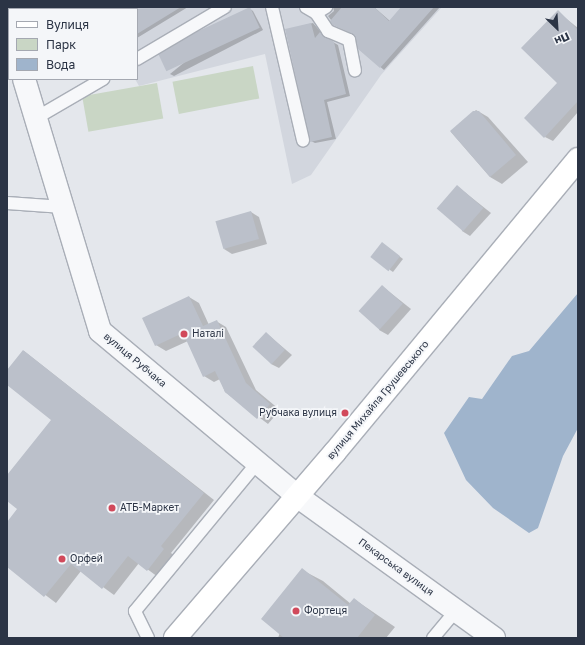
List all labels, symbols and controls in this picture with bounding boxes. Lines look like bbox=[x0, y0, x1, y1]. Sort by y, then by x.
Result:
legend bbox=[8, 8, 138, 80]
north arrow bbox=[537, 8, 577, 48]
text: Вулиця bbox=[46, 17, 89, 32]
text: Пн bbox=[553, 30, 572, 48]
text: Парк bbox=[46, 37, 76, 52]
text: Вода bbox=[46, 57, 75, 72]
place label: Наталі bbox=[192, 328, 224, 340]
marker: Наталі bbox=[179, 329, 189, 339]
street label: вулиця Рубчака bbox=[101, 330, 169, 390]
street label: вулиця Михайла Грушевського bbox=[325, 338, 431, 462]
place label: Рубчака вулиця bbox=[259, 407, 337, 419]
marker: Рубчака вулиця bbox=[340, 408, 350, 418]
place label: АТБ-Маркет bbox=[120, 502, 179, 514]
marker: АТБ-Маркет bbox=[107, 503, 117, 513]
street label: Пекарська вулиця bbox=[356, 536, 436, 598]
place label: Орфей bbox=[70, 553, 103, 565]
marker: Орфей bbox=[57, 554, 67, 564]
place label: Фортеця bbox=[304, 605, 347, 617]
marker: Фортеця bbox=[291, 606, 301, 616]

